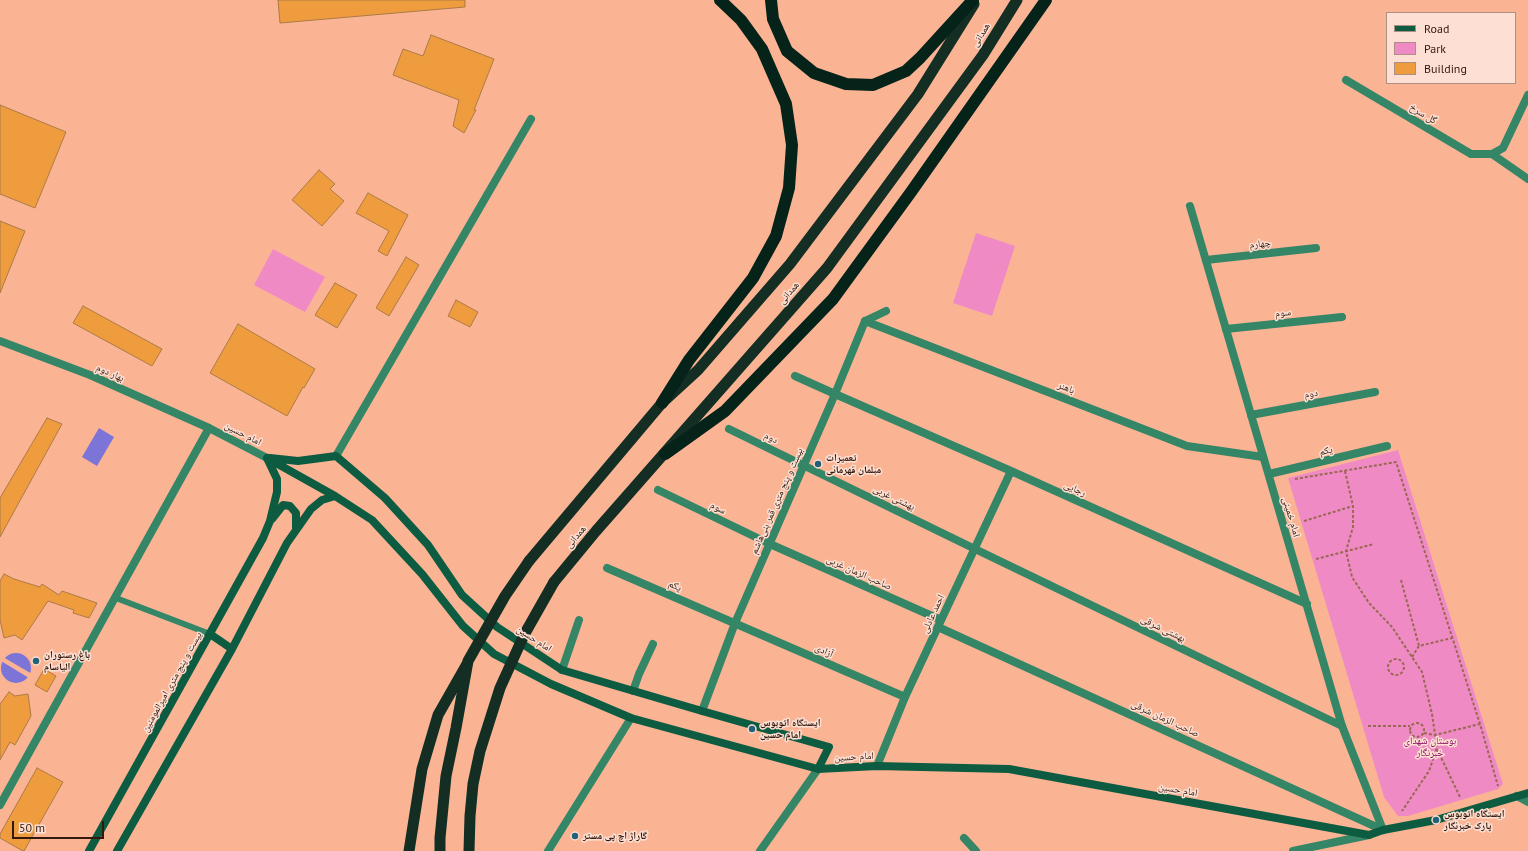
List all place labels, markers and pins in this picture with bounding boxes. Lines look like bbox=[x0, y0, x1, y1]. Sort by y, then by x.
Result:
place label: تعمیرات مبلمان قهرمانی bbox=[826, 452, 881, 476]
marker: تعمیرات مبلمان قهرمانی bbox=[813, 459, 823, 469]
place label: باغ رستوران الیاسام bbox=[44, 649, 90, 672]
marker: باغ رستوران الیاسام bbox=[31, 656, 41, 666]
place label: ایستگاه اتوبوس امام حسین bbox=[760, 717, 821, 740]
marker: ایستگاه اتوبوس امام حسین bbox=[747, 724, 757, 734]
place label: ایستگاه اتوبوس پارک خبرنگار bbox=[1444, 808, 1505, 832]
marker: ایستگاه اتوبوس پارک خبرنگار bbox=[1431, 815, 1441, 825]
place label: گاراژ اچ پی مستر bbox=[583, 830, 647, 842]
marker: گاراژ اچ پی مستر bbox=[570, 831, 580, 841]

